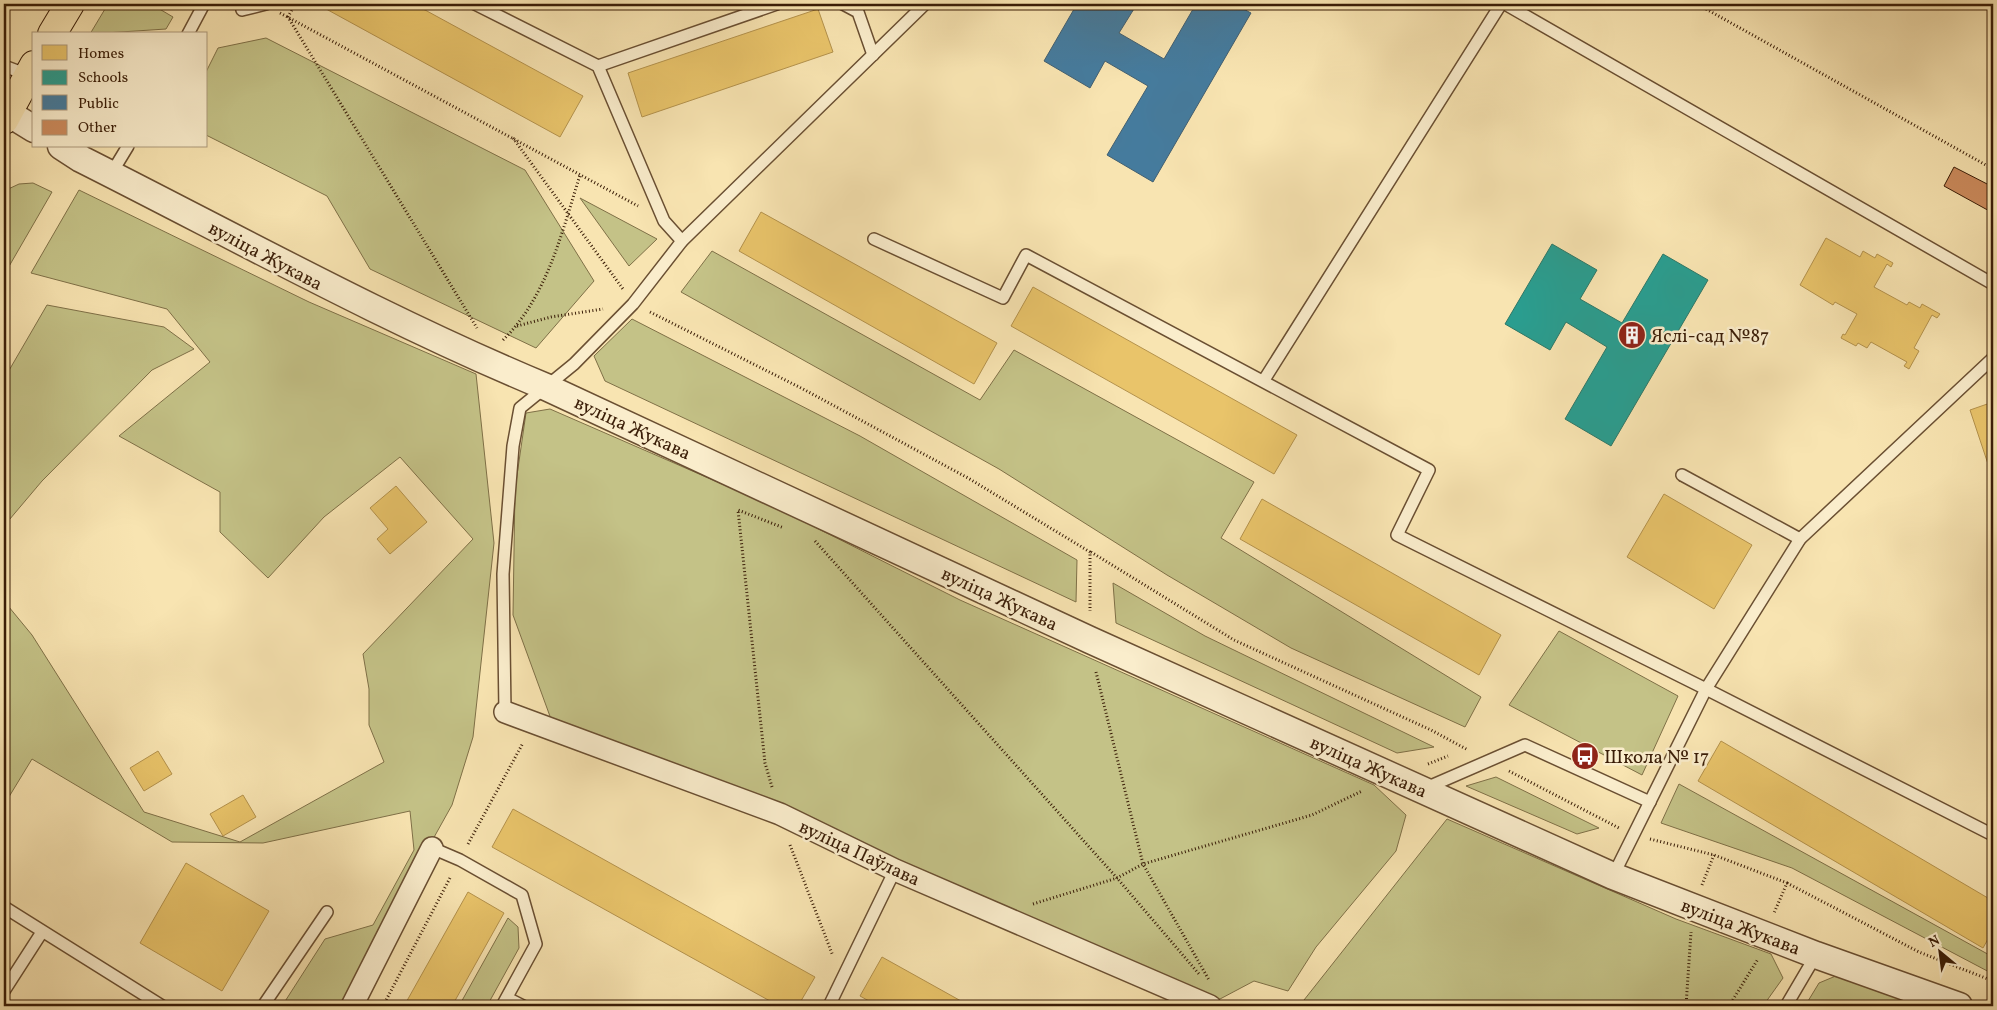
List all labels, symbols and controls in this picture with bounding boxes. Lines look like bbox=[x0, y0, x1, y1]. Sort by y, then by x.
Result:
legend bbox=[32, 32, 208, 148]
text: Homes bbox=[78, 44, 124, 65]
text: Schools bbox=[78, 68, 128, 89]
text: Public bbox=[78, 94, 119, 115]
text: Other bbox=[78, 118, 117, 139]
street label: вуліца Жукава bbox=[203, 216, 327, 298]
building icon: Яслі-сад №87 bbox=[1617, 320, 1647, 350]
place label: Яслі-сад №87 bbox=[1651, 324, 1769, 350]
street label: вуліца Жукава bbox=[570, 390, 695, 467]
street label: вуліца Жукава bbox=[937, 561, 1062, 638]
street label: вуліца Жукава bbox=[1305, 730, 1431, 805]
bus stop icon: Школа № 17 bbox=[1570, 741, 1600, 771]
place label: Школа № 17 bbox=[1604, 745, 1709, 771]
street label: вуліца Паўлава bbox=[794, 814, 924, 893]
street label: вуліца Жукава bbox=[1677, 893, 1804, 963]
north arrow bbox=[1914, 928, 1964, 978]
text: N bbox=[1925, 931, 1943, 953]

